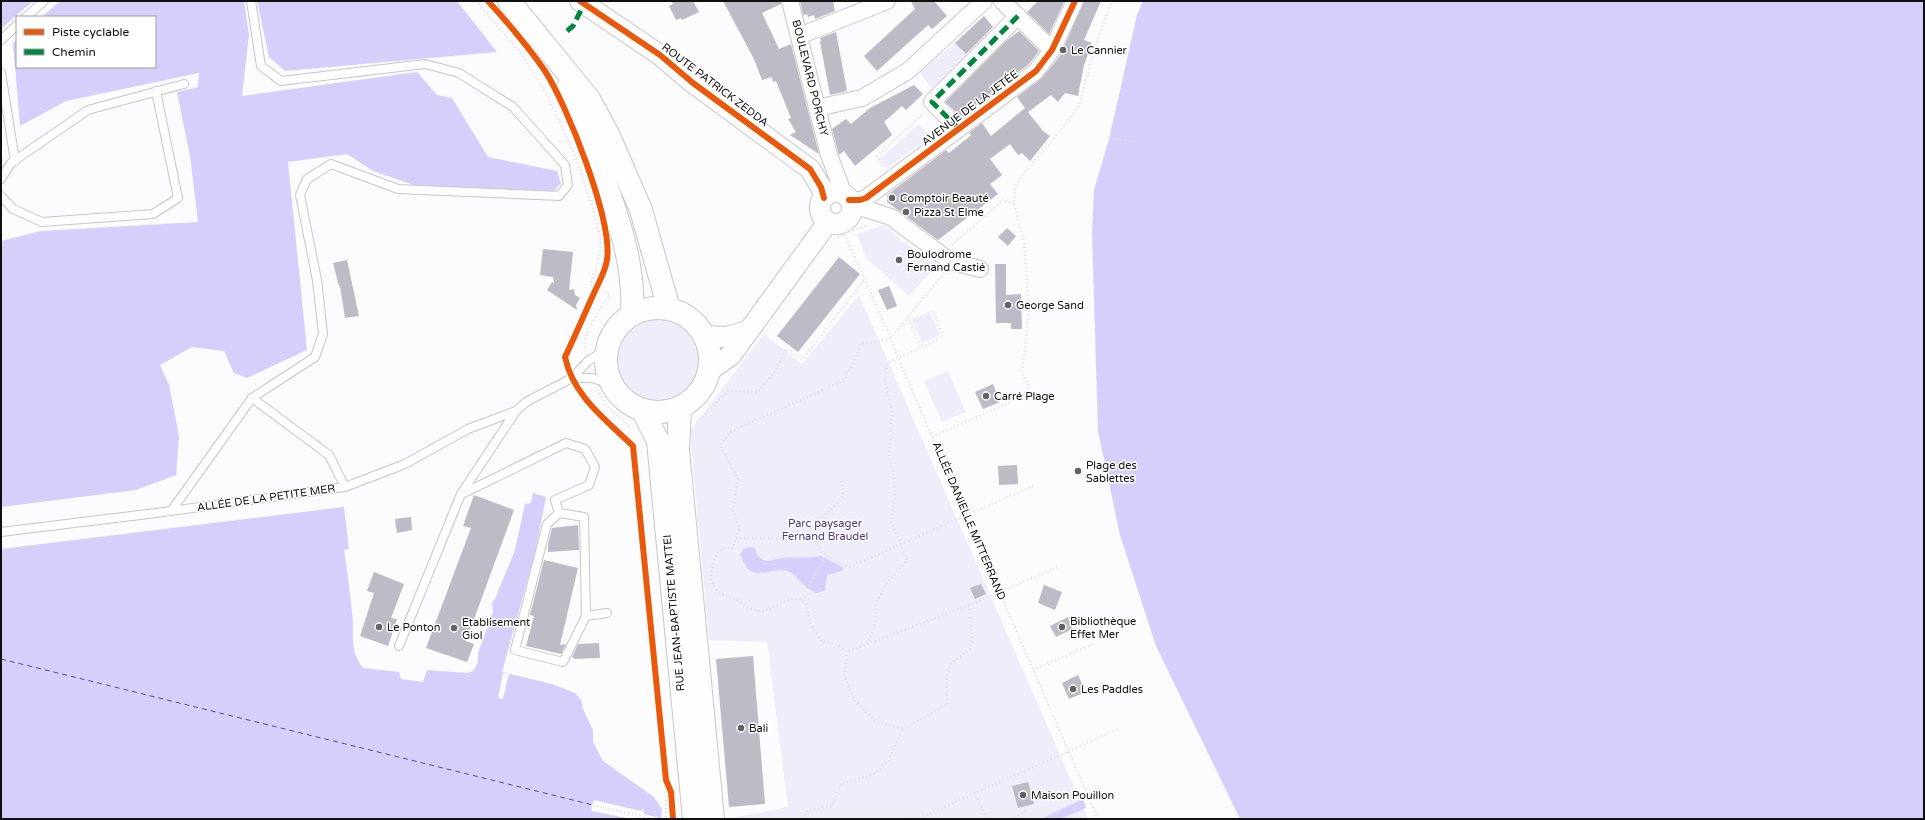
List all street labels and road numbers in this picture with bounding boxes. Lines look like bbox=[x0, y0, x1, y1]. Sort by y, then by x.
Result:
street label: BOULEVARD PORCHY bbox=[789, 18, 831, 138]
street label: ROUTE PATRICK ZEDDA bbox=[659, 41, 771, 129]
street label: AVENUE DE LA JETÉE bbox=[919, 67, 1021, 149]
street label: ALLÉE DANIELLE MITTERRAND bbox=[930, 439, 1009, 602]
street label: ALLÉE DE LA PETITE MER bbox=[196, 481, 336, 514]
street label: RUE JEAN-BAPTISTE MATTEI bbox=[661, 534, 687, 692]

